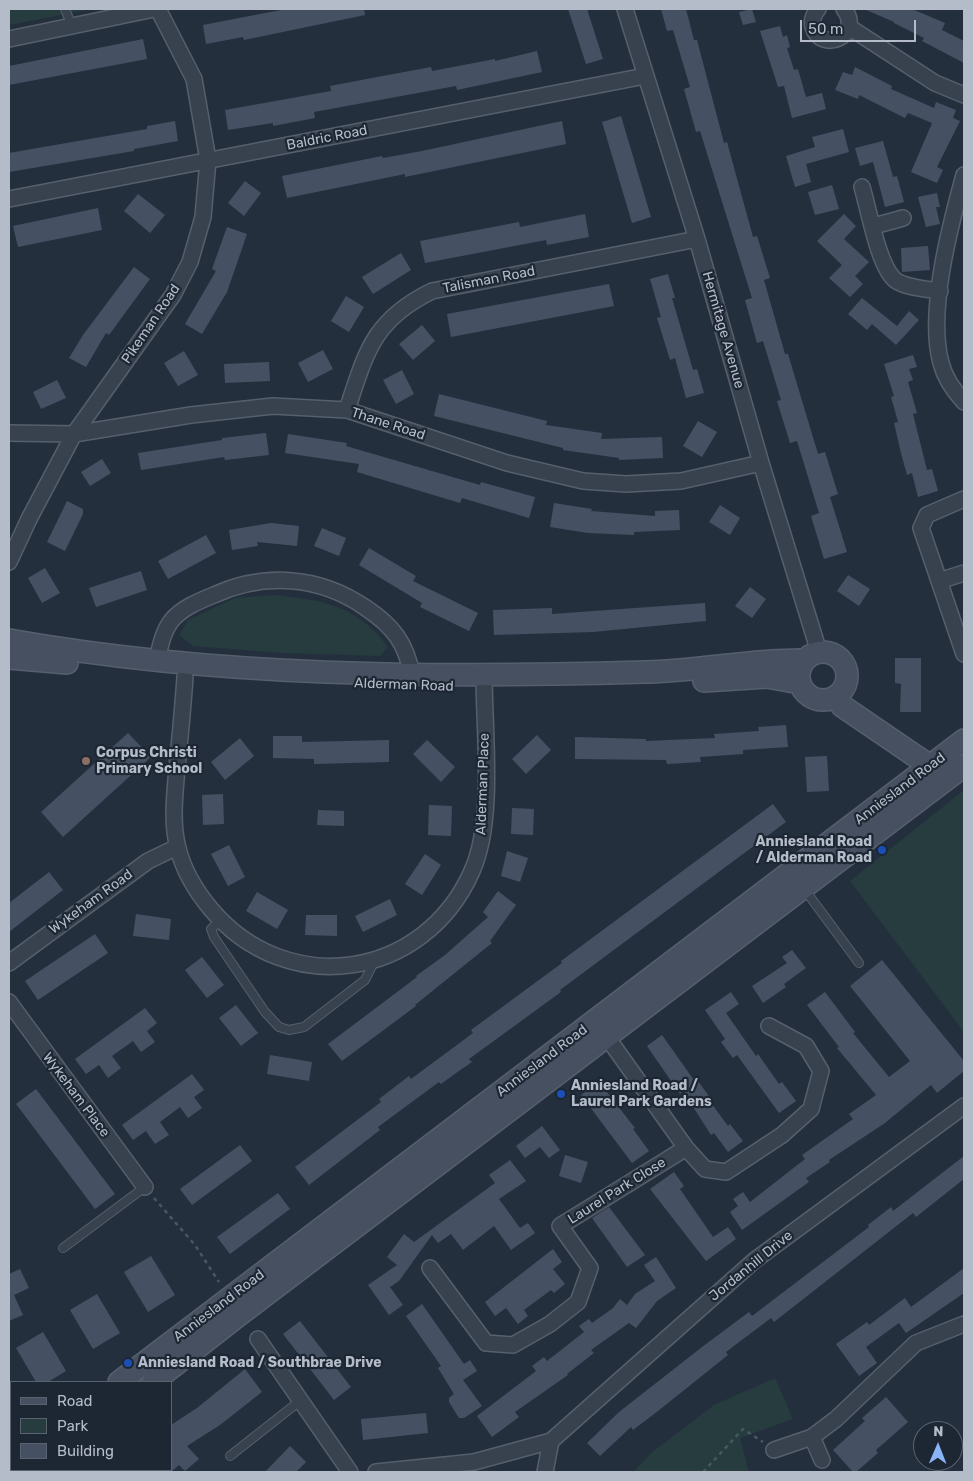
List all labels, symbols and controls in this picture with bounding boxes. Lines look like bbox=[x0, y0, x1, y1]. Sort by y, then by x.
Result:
scale bar bbox=[803, 10, 919, 42]
text: 50 m bbox=[808, 20, 843, 38]
street label: Baldric Road bbox=[285, 122, 369, 154]
street label: Talisman Road bbox=[441, 263, 537, 297]
street label: Hermitage Avenue bbox=[698, 270, 748, 390]
street label: Pikeman Road bbox=[118, 281, 184, 367]
street label: Thane Road bbox=[349, 404, 427, 444]
street label: Alderman Road bbox=[354, 675, 454, 695]
street label: Alderman Place bbox=[473, 733, 493, 835]
place label: Corpus Christi Primary School bbox=[96, 745, 202, 778]
street label: Anniesland Road bbox=[851, 749, 949, 829]
marker: Corpus Christi Primary School bbox=[80, 755, 92, 767]
place label: Anniesland Road / Alderman Road bbox=[756, 834, 872, 866]
marker: Anniesland Road / Alderman Road bbox=[876, 844, 888, 856]
street label: Wykeham Road bbox=[46, 866, 136, 938]
street label: Anniesland Road bbox=[493, 1021, 591, 1101]
street label: Wykeham Place bbox=[39, 1049, 113, 1141]
place label: Anniesland Road / Laurel Park Gardens bbox=[571, 1078, 712, 1110]
marker: Anniesland Road / Laurel Park Gardens bbox=[555, 1088, 567, 1100]
street label: Laurel Park Close bbox=[565, 1154, 669, 1228]
street label: Jordanhill Drive bbox=[706, 1227, 796, 1305]
street label: Anniesland Road bbox=[170, 1266, 268, 1346]
place label: Anniesland Road / Southbrae Drive bbox=[138, 1355, 382, 1371]
marker: Anniesland Road / Southbrae Drive bbox=[122, 1357, 134, 1369]
legend bbox=[10, 1381, 172, 1471]
text: Road bbox=[57, 1392, 93, 1410]
text: Park bbox=[57, 1417, 88, 1435]
north arrow bbox=[913, 1421, 963, 1471]
text: N bbox=[933, 1423, 943, 1440]
text: Building bbox=[57, 1442, 114, 1460]

